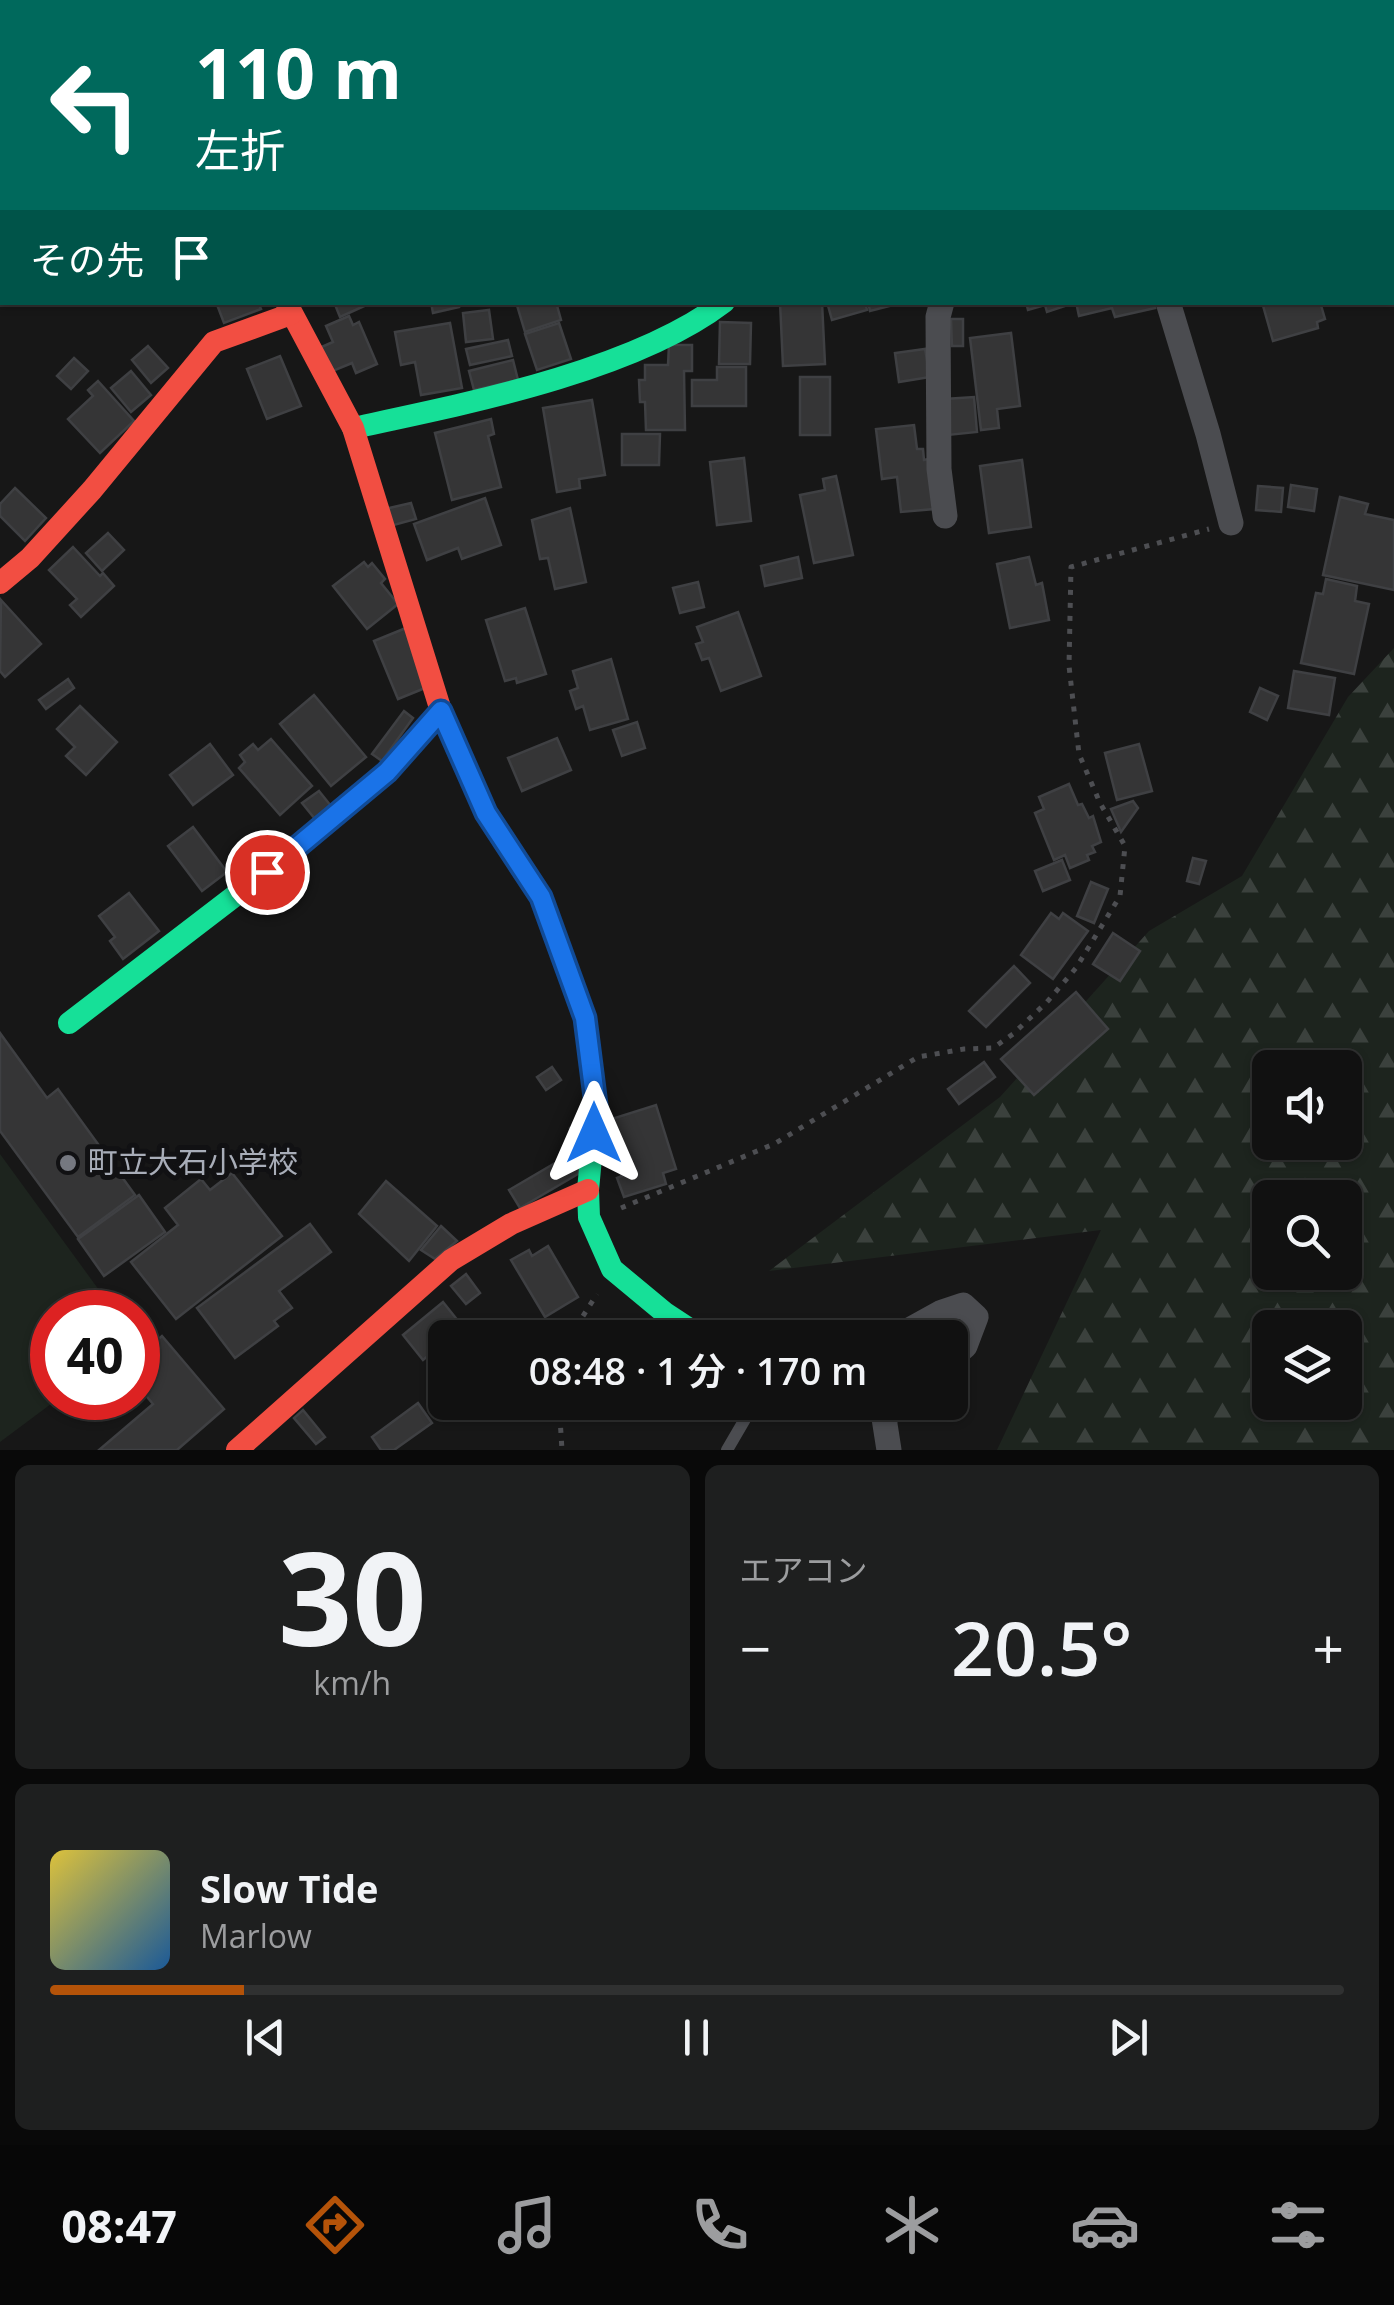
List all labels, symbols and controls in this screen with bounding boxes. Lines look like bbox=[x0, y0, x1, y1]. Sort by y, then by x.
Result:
text: 110 m bbox=[195, 24, 402, 120]
icon: left bbox=[30, 40, 160, 170]
text: 左折 bbox=[195, 119, 285, 180]
icon: arrive bbox=[164, 230, 219, 285]
text: その先 bbox=[30, 233, 144, 285]
pin bbox=[225, 830, 310, 915]
icon: arrive bbox=[240, 845, 295, 900]
map controls bbox=[1252, 1050, 1362, 1420]
button: sound bbox=[1252, 1050, 1362, 1160]
position arrow bbox=[542, 1081, 646, 1185]
place label: 町立大石小学校 bbox=[88, 1141, 298, 1182]
marker: 町立大石小学校 bbox=[57, 1152, 79, 1174]
button: search bbox=[1252, 1180, 1362, 1290]
speed limit sign: 40 bbox=[30, 1290, 160, 1420]
button: layers bbox=[1252, 1310, 1362, 1420]
text: 08:48 · 1 分 · 170 m bbox=[529, 1344, 867, 1396]
text: 30 bbox=[278, 1507, 427, 1684]
text: エアコン bbox=[740, 1548, 868, 1591]
text: 20.5° bbox=[951, 1596, 1132, 1698]
text: − bbox=[740, 1610, 771, 1685]
text: + bbox=[1313, 1610, 1344, 1685]
text: km/h bbox=[313, 1661, 391, 1704]
text: Slow Tide bbox=[200, 1862, 379, 1914]
text: Marlow bbox=[200, 1914, 312, 1957]
icon: previous bbox=[238, 2010, 293, 2065]
icon: pause bbox=[669, 2010, 724, 2065]
icon: next bbox=[1101, 2010, 1156, 2065]
icon: directions bbox=[300, 2190, 370, 2260]
icon: music bbox=[492, 2190, 562, 2260]
icon: phone bbox=[685, 2190, 755, 2260]
icon: climate bbox=[877, 2190, 947, 2260]
icon: car bbox=[1070, 2190, 1140, 2260]
icon: filters bbox=[1263, 2190, 1333, 2260]
text: 08:47 bbox=[61, 2195, 177, 2256]

